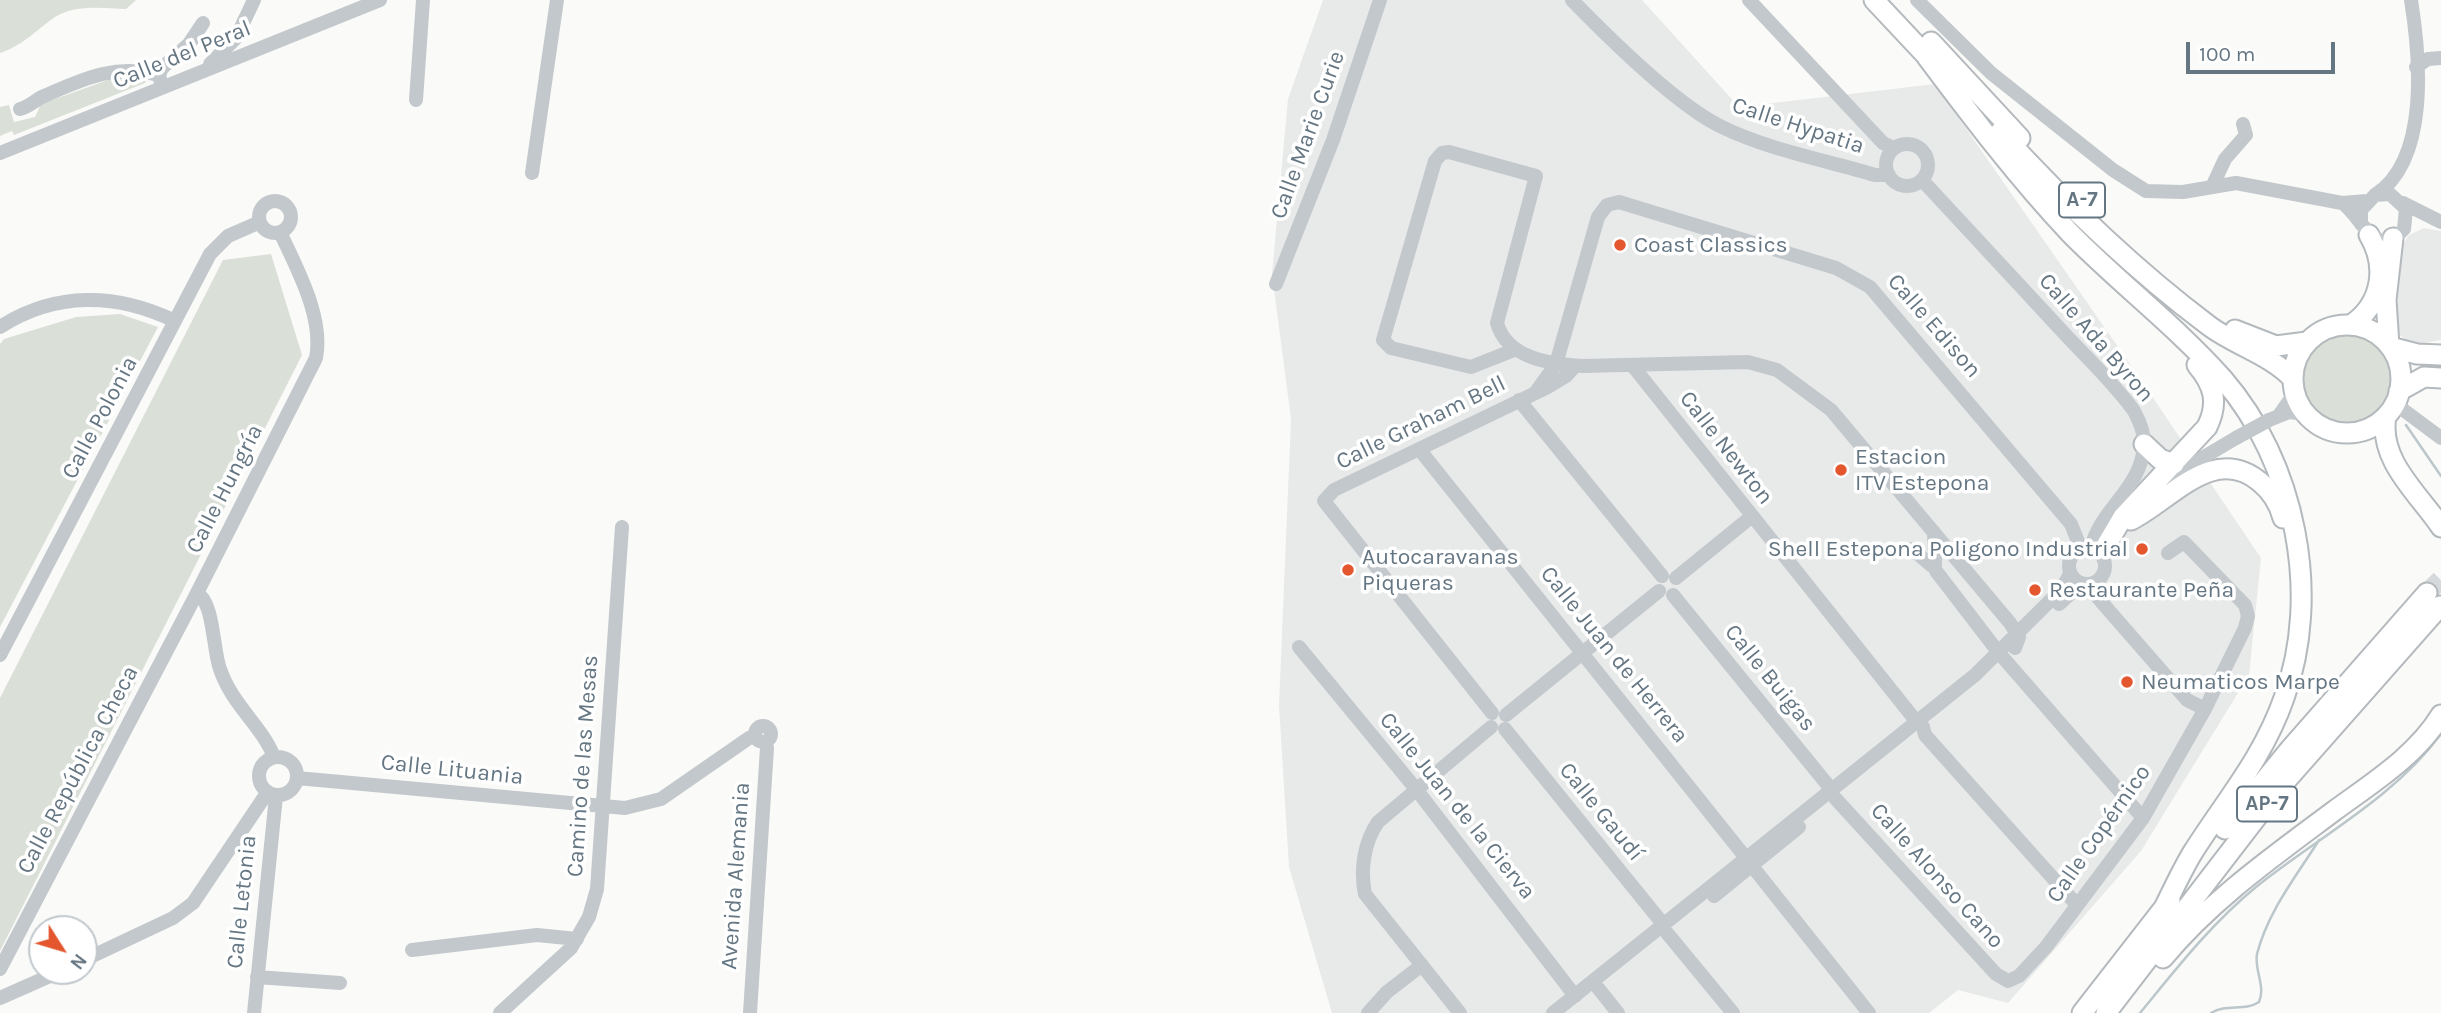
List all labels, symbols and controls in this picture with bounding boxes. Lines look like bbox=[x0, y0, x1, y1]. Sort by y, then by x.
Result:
street label: Calle del Peral bbox=[109, 15, 255, 95]
scale bar bbox=[2189, 28, 2338, 72]
text: 100 m bbox=[2199, 42, 2256, 66]
street label: Calle Marie Curie bbox=[1265, 47, 1351, 223]
street label: Calle Hypatia bbox=[1728, 92, 1868, 160]
road number: A-7 bbox=[2059, 182, 2105, 218]
place label: Coast Classics bbox=[1634, 231, 1788, 259]
marker: Coast Classics bbox=[1612, 237, 1628, 253]
street label: Calle Edison bbox=[1881, 268, 1987, 384]
street label: Calle Ada Byron bbox=[2033, 268, 2159, 408]
street label: Calle Polonia bbox=[56, 352, 144, 484]
street label: Calle Graham Bell bbox=[1332, 370, 1510, 476]
street label: Calle Newton bbox=[1673, 386, 1779, 510]
street label: Calle Hungría bbox=[181, 420, 269, 558]
place label: Estacion ITV Estepona bbox=[1855, 443, 1989, 497]
marker: Estacion ITV Estepona bbox=[1833, 462, 1849, 478]
place label: Shell Estepona Poligono Industrial bbox=[1768, 535, 2128, 563]
marker: Shell Estepona Poligono Industrial bbox=[2134, 541, 2150, 557]
place label: Autocaravanas Piqueras bbox=[1362, 543, 1519, 597]
street label: Calle Juan de Herrera bbox=[1534, 561, 1694, 749]
marker: Autocaravanas Piqueras bbox=[1340, 562, 1356, 578]
place label: Restaurante Peña bbox=[2049, 576, 2234, 604]
marker: Restaurante Peña bbox=[2027, 582, 2043, 598]
street label: Calle Buigas bbox=[1718, 619, 1822, 737]
street label: Camino de las Mesas bbox=[561, 654, 605, 878]
street label: Calle República Checa bbox=[11, 661, 145, 879]
place label: Neumaticos Marpe bbox=[2141, 668, 2340, 696]
marker: Neumaticos Marpe bbox=[2119, 674, 2135, 690]
street label: Calle Juan de la Cierva bbox=[1373, 707, 1541, 905]
street label: Calle Lituania bbox=[379, 749, 525, 791]
street label: Calle Gaudí bbox=[1553, 757, 1649, 867]
street label: Calle Copérnico bbox=[2041, 760, 2157, 908]
street label: Avenida Alemania bbox=[716, 781, 756, 971]
road number: AP-7 bbox=[2237, 786, 2297, 822]
street label: Calle Alonso Cano bbox=[1864, 798, 2010, 954]
street label: Calle Letonia bbox=[221, 834, 263, 970]
north arrow bbox=[28, 915, 98, 985]
text: N bbox=[65, 949, 91, 973]

